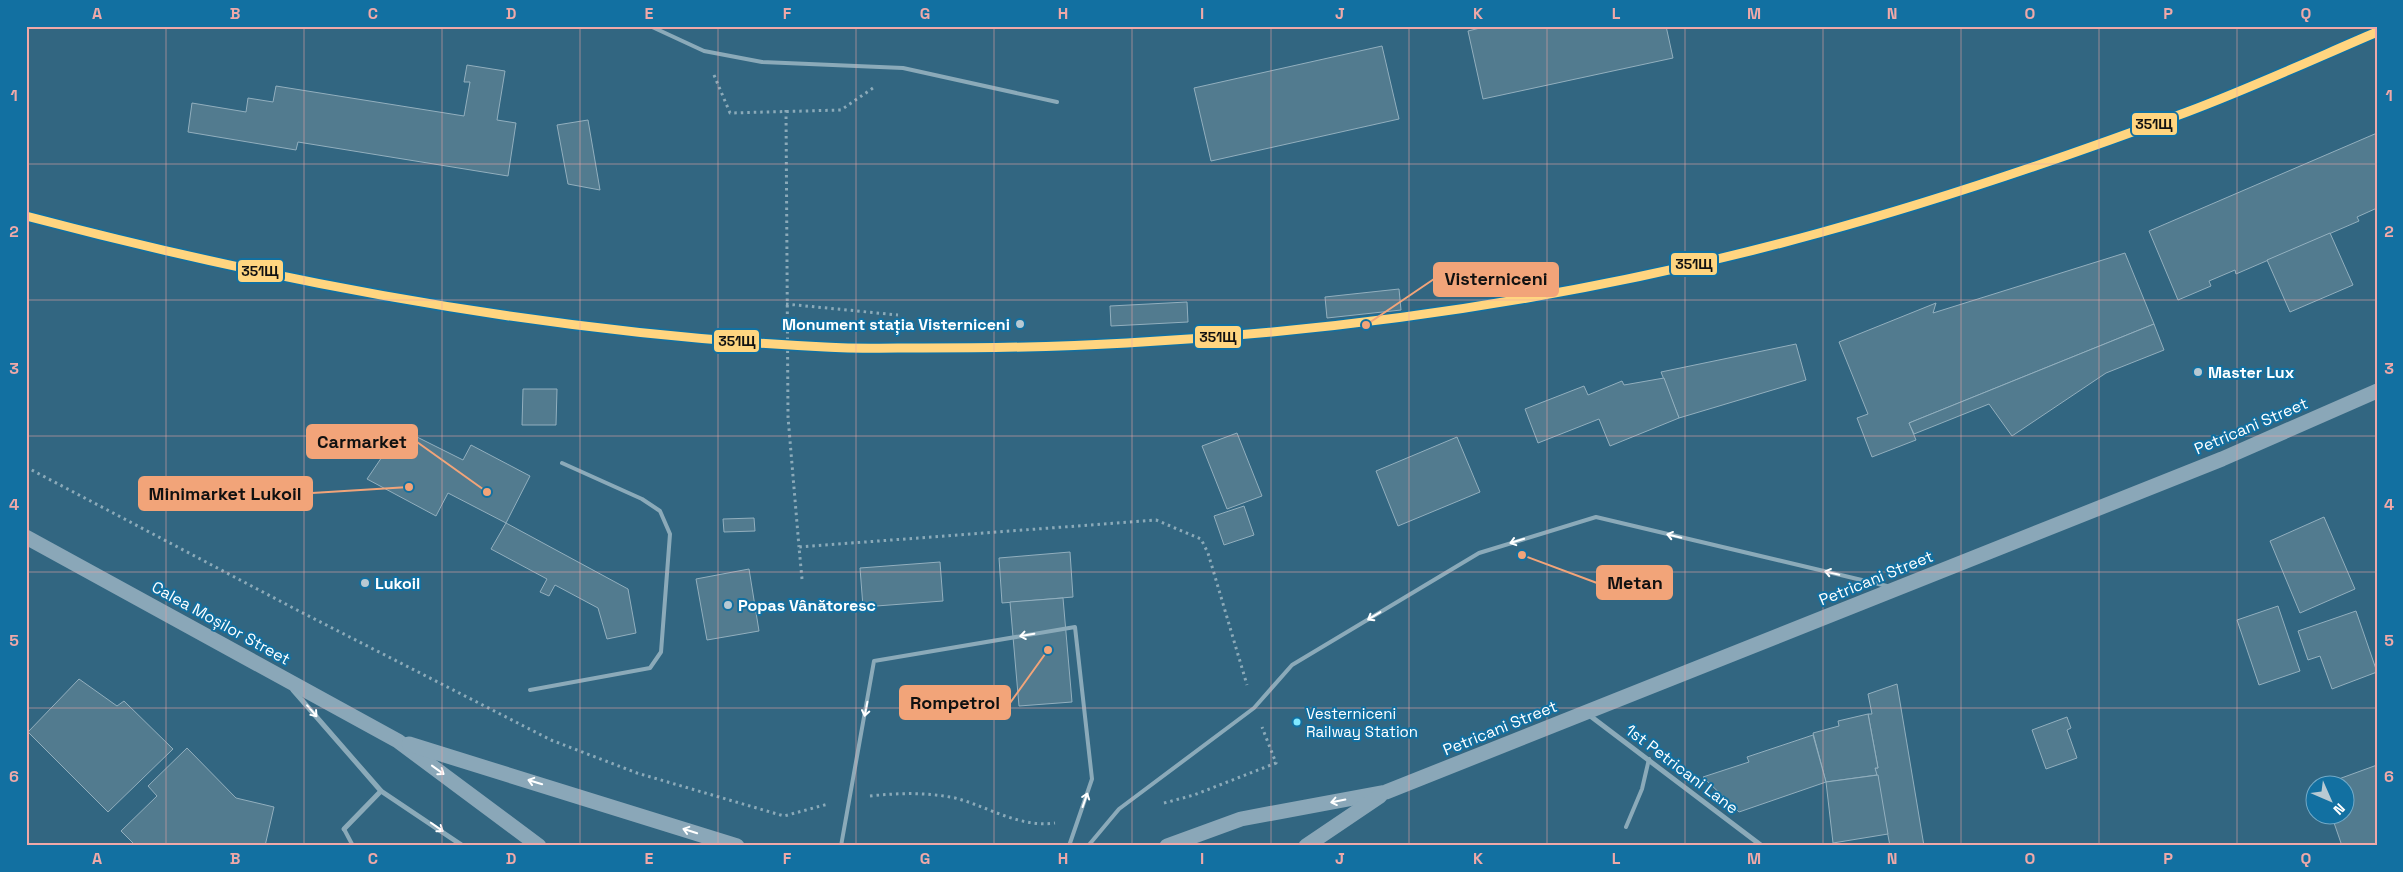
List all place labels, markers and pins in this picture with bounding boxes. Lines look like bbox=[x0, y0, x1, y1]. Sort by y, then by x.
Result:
callout: Visterniceni bbox=[1434, 263, 1558, 296]
place label: Monument stația Visterniceni bbox=[782, 314, 1010, 335]
marker: Monument stația Visterniceni bbox=[1014, 318, 1026, 330]
place label: Master Lux bbox=[2208, 362, 2295, 383]
marker: Master Lux bbox=[2192, 366, 2204, 378]
callout: Carmarket bbox=[307, 425, 417, 458]
callout: Minimarket Lukoil bbox=[139, 477, 312, 510]
callout: Metan bbox=[1597, 566, 1672, 599]
place label: Lukoil bbox=[375, 573, 420, 594]
marker: Lukoil bbox=[359, 577, 371, 589]
place label: Popas Vânătoresc bbox=[738, 595, 876, 616]
marker: Popas Vânătoresc bbox=[722, 599, 734, 611]
callout: Rompetrol bbox=[900, 686, 1010, 719]
place label: Vesterniceni Railway Station bbox=[1306, 704, 1418, 741]
marker: Vesterniceni Railway Station bbox=[1292, 717, 1302, 727]

